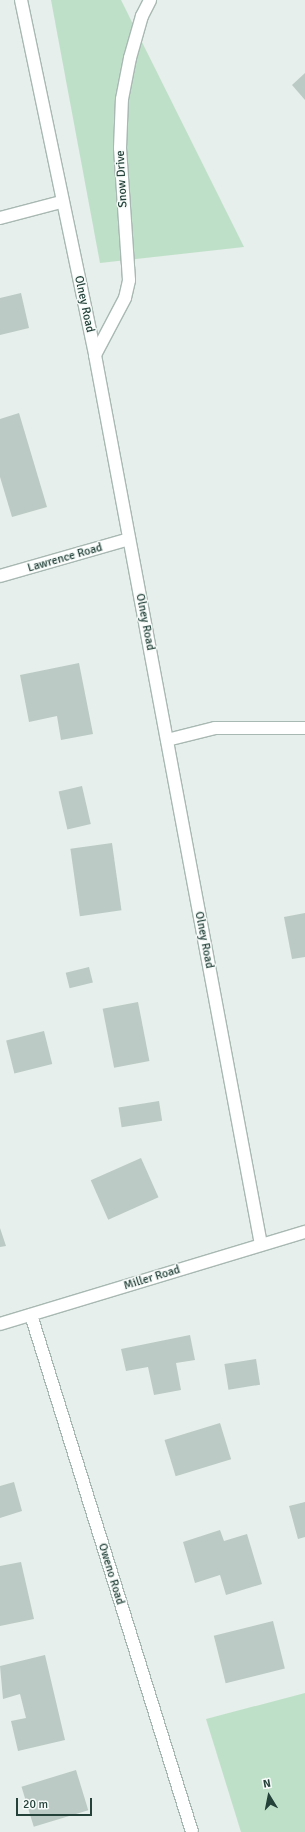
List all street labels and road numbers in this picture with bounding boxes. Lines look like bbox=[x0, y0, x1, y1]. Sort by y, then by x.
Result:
street label: Snow Drive bbox=[113, 150, 131, 208]
street label: Olney Road bbox=[71, 274, 97, 334]
street label: Lawrence Road bbox=[26, 540, 104, 576]
street label: Olney Road bbox=[132, 592, 158, 652]
street label: Olney Road bbox=[191, 910, 217, 970]
street label: Miller Road bbox=[122, 1263, 182, 1293]
street label: Oweno Road bbox=[95, 1542, 127, 1606]

